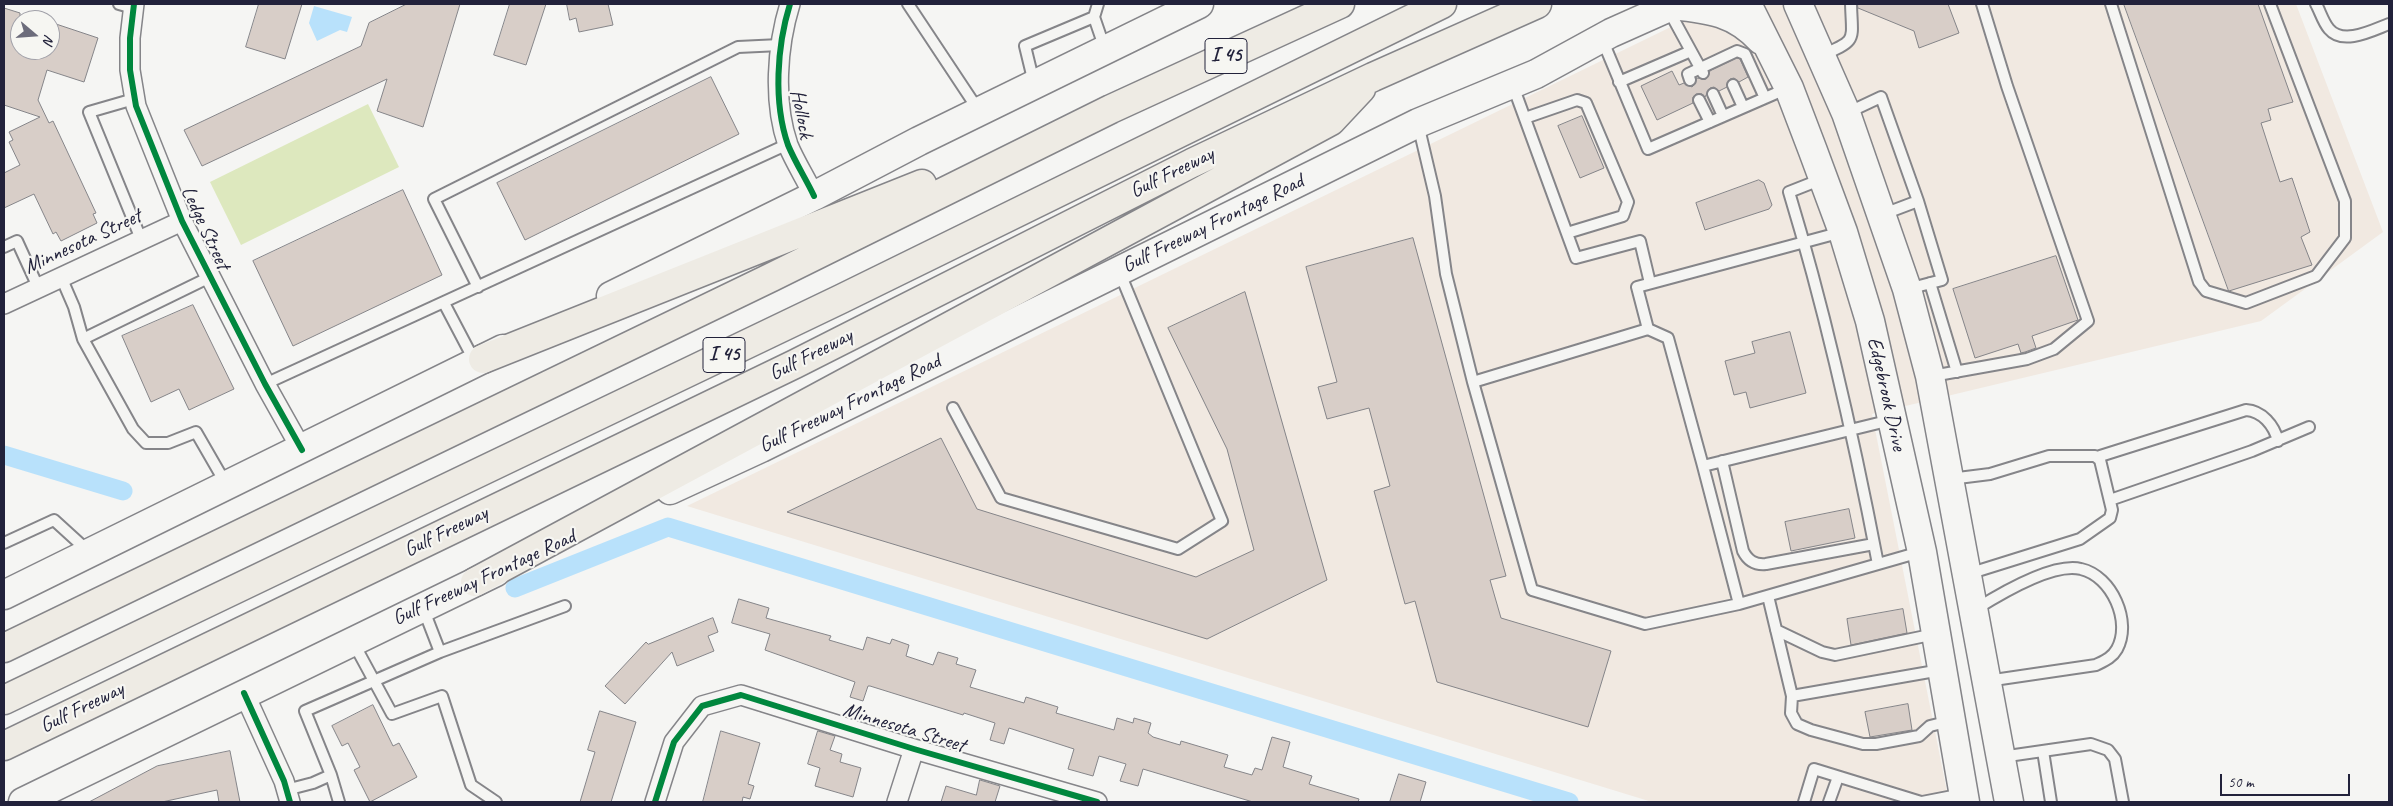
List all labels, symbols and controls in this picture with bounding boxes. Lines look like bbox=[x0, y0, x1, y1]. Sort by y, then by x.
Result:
north arrow bbox=[10, 10, 60, 60]
text: N bbox=[39, 33, 58, 46]
road number: I 45 bbox=[1205, 38, 1247, 74]
street label: Hollock bbox=[784, 87, 818, 141]
street label: Gulf Freeway bbox=[1126, 142, 1218, 204]
street label: Gulf Freeway Frontage Road bbox=[1118, 169, 1308, 279]
street label: Ledge Street bbox=[175, 182, 235, 274]
street label: Minnesota Street bbox=[20, 204, 146, 280]
street label: Gulf Freeway bbox=[765, 323, 857, 387]
street label: Edgebrook Drive bbox=[1861, 335, 1911, 453]
road number: I 45 bbox=[703, 338, 745, 372]
street label: Gulf Freeway Frontage Road bbox=[755, 349, 945, 459]
street label: Gulf Freeway bbox=[400, 501, 492, 563]
street label: Gulf Freeway Frontage Road bbox=[389, 525, 579, 631]
street label: Gulf Freeway bbox=[36, 677, 128, 739]
street label: Minnesota Street bbox=[840, 697, 968, 759]
scale bar bbox=[2223, 764, 2353, 796]
text: 50 m bbox=[2228, 773, 2254, 792]

